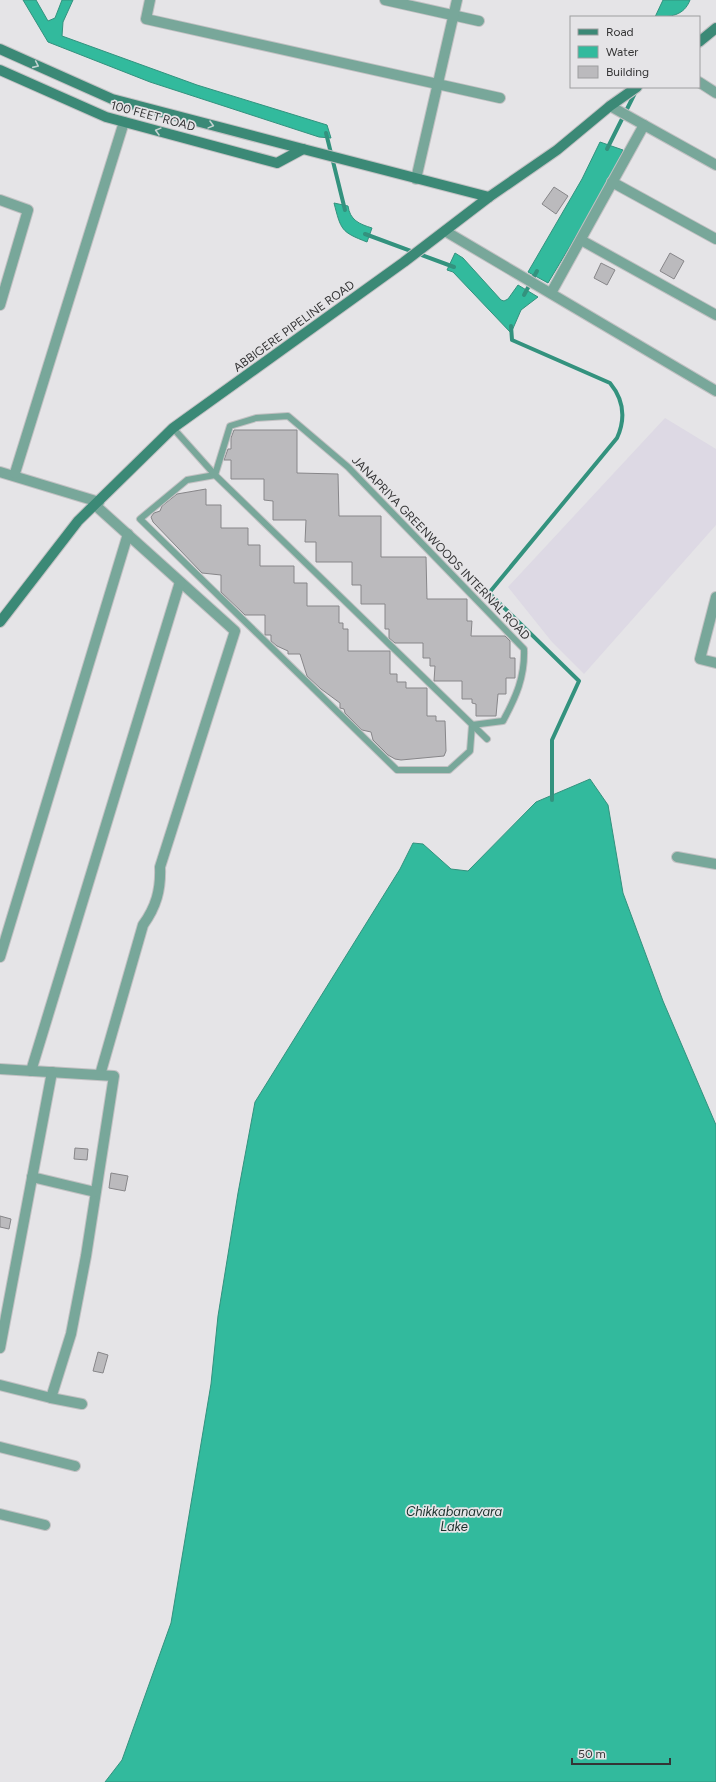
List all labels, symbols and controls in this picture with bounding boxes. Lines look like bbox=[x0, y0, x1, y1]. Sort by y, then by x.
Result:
legend bbox=[570, 16, 700, 88]
text: Road bbox=[606, 25, 634, 39]
text: Water bbox=[606, 45, 638, 59]
one-way arrow bbox=[32, 60, 39, 68]
text: Building bbox=[606, 65, 649, 79]
street label: 100 FEET ROAD bbox=[109, 98, 197, 134]
one-way arrow bbox=[208, 120, 214, 128]
one-way arrow bbox=[155, 127, 162, 136]
street label: ABBIGERE PIPELINE ROAD bbox=[231, 277, 357, 375]
street label: JANAPRIYA GREENWOODS INTERNAL ROAD bbox=[349, 453, 533, 643]
water label: Chikkabanavara Lake bbox=[406, 1504, 502, 1534]
scale bar bbox=[572, 1740, 670, 1766]
text: 50 m bbox=[578, 1747, 606, 1761]

